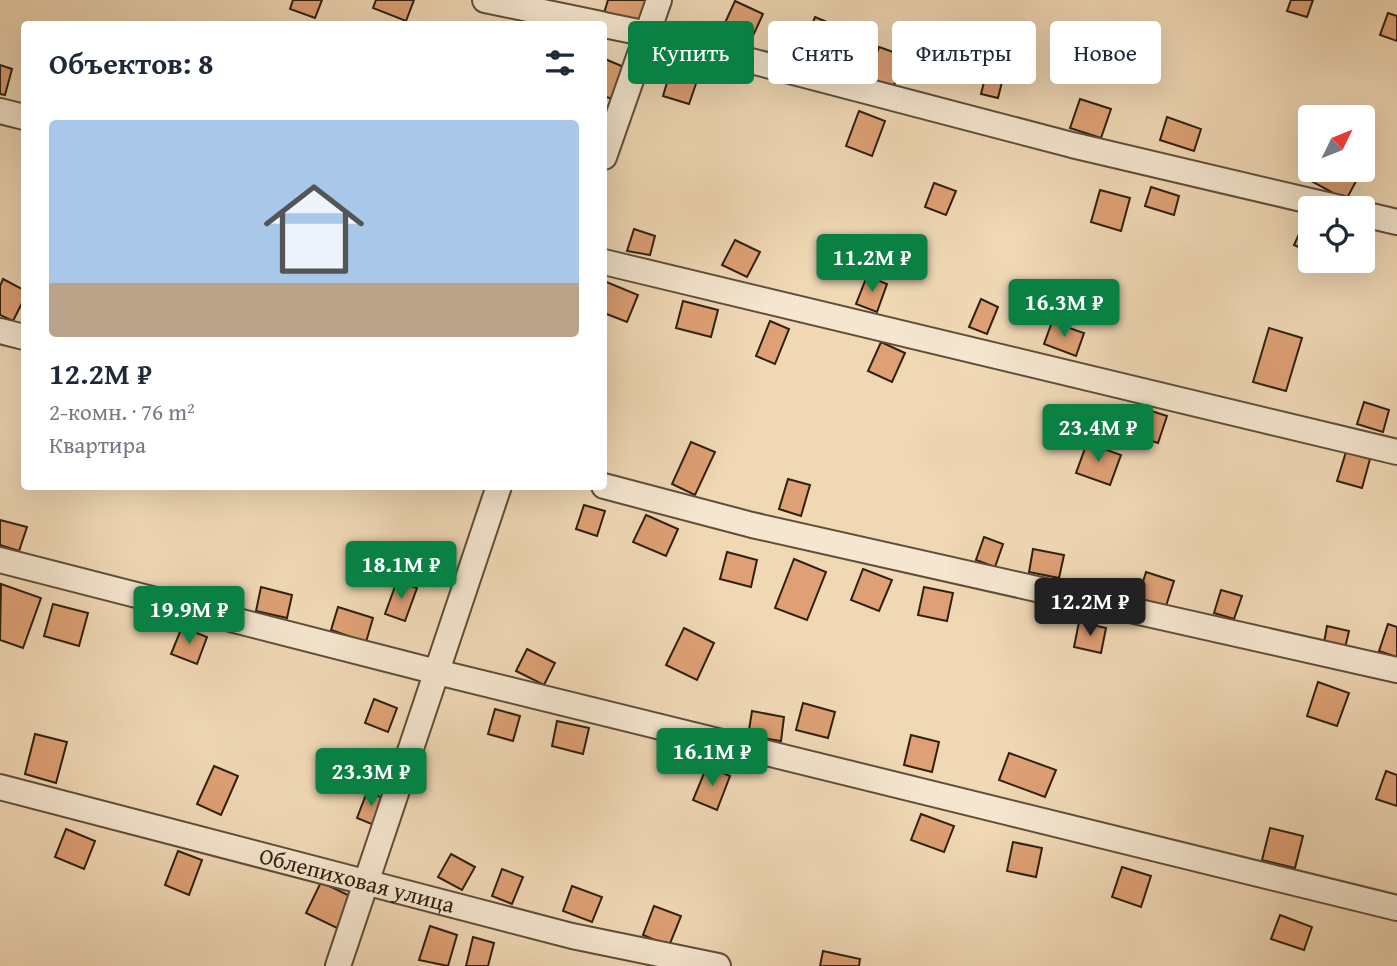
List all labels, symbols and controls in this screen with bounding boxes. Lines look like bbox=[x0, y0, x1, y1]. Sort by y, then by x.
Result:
chip: Купить bbox=[628, 21, 754, 84]
chip: Снять bbox=[768, 21, 878, 84]
chip: Фильтры bbox=[892, 21, 1036, 84]
chip: Новое bbox=[1050, 21, 1161, 84]
text: Объектов: 8 bbox=[49, 41, 213, 85]
icon: filters bbox=[541, 44, 579, 82]
north arrow bbox=[1298, 105, 1376, 182]
map controls bbox=[1298, 105, 1375, 273]
icon: home bbox=[251, 166, 377, 292]
button: locate bbox=[1298, 196, 1375, 273]
pin: 11.2M ₽ bbox=[807, 234, 937, 294]
text: 11.2M ₽ bbox=[832, 240, 912, 273]
pin: 16.3M ₽ bbox=[999, 280, 1129, 339]
text: 16.3M ₽ bbox=[1024, 285, 1104, 318]
text: 12.2M ₽ bbox=[49, 351, 152, 395]
text: 2-комн. · 76 m² bbox=[49, 395, 195, 428]
pin: 23.4M ₽ bbox=[1033, 405, 1163, 464]
text: 23.4M ₽ bbox=[1058, 410, 1138, 443]
text: Квартира bbox=[49, 428, 146, 461]
pin: 18.1M ₽ bbox=[336, 542, 466, 601]
text: 18.1M ₽ bbox=[361, 547, 441, 580]
pin: 12.2M ₽ bbox=[1025, 578, 1155, 638]
text: 12.2M ₽ bbox=[1050, 584, 1130, 617]
pin: 19.9M ₽ bbox=[124, 586, 254, 646]
text: 19.9M ₽ bbox=[149, 592, 229, 625]
pin: 16.1M ₽ bbox=[647, 728, 777, 788]
text: 16.1M ₽ bbox=[672, 734, 752, 767]
pin: 23.3M ₽ bbox=[306, 748, 436, 808]
text: 23.3M ₽ bbox=[331, 754, 411, 787]
street label: Облепиховая улица bbox=[256, 838, 458, 921]

